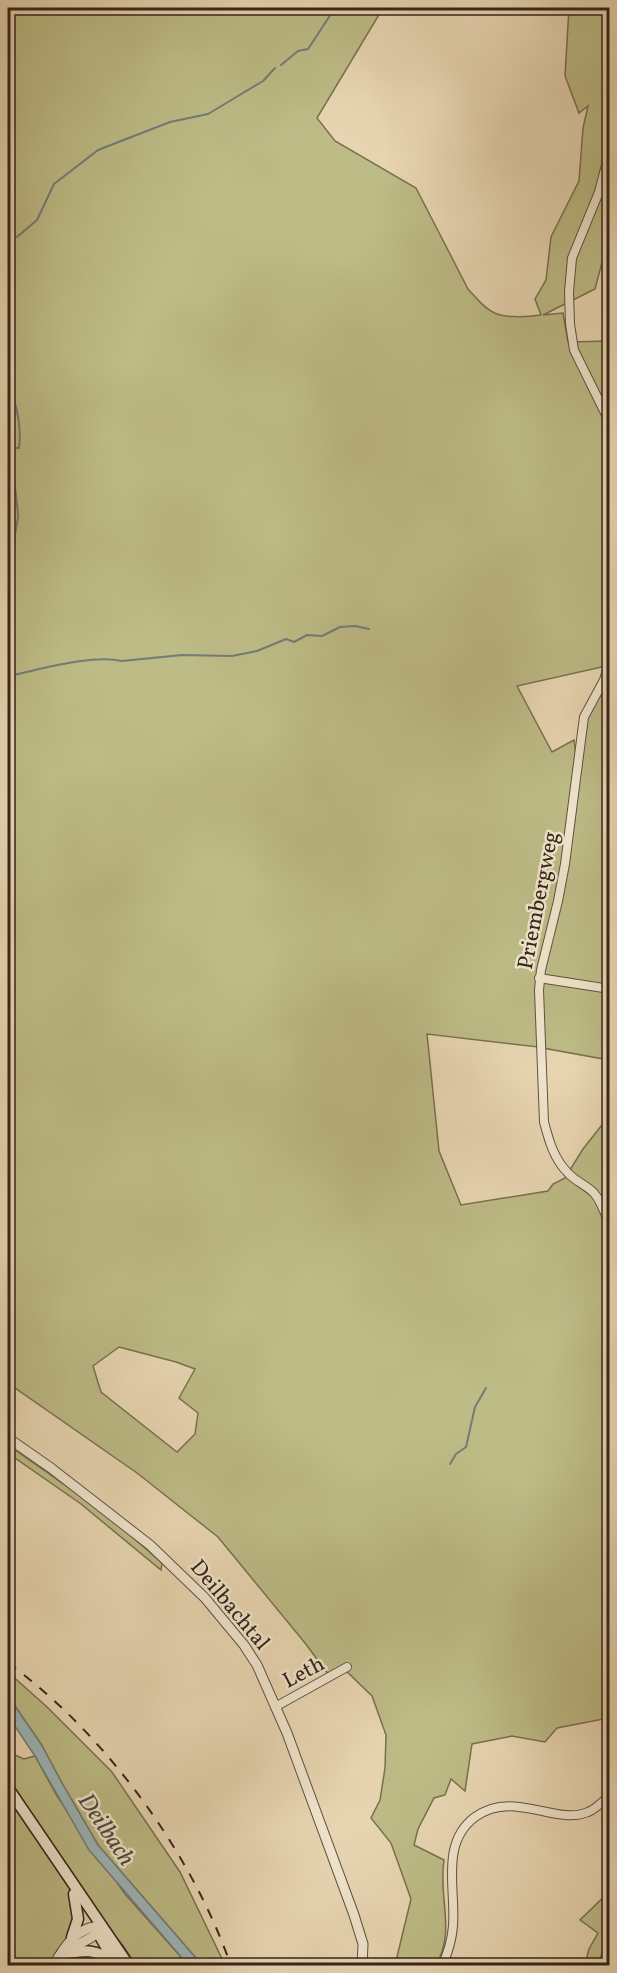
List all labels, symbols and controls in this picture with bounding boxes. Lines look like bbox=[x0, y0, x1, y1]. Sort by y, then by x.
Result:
street label: Priembergweg bbox=[511, 829, 568, 972]
street label: Deilbachtal bbox=[182, 1553, 276, 1658]
street label: Leth bbox=[278, 1649, 331, 1697]
water label: Deilbach bbox=[68, 1787, 142, 1874]

